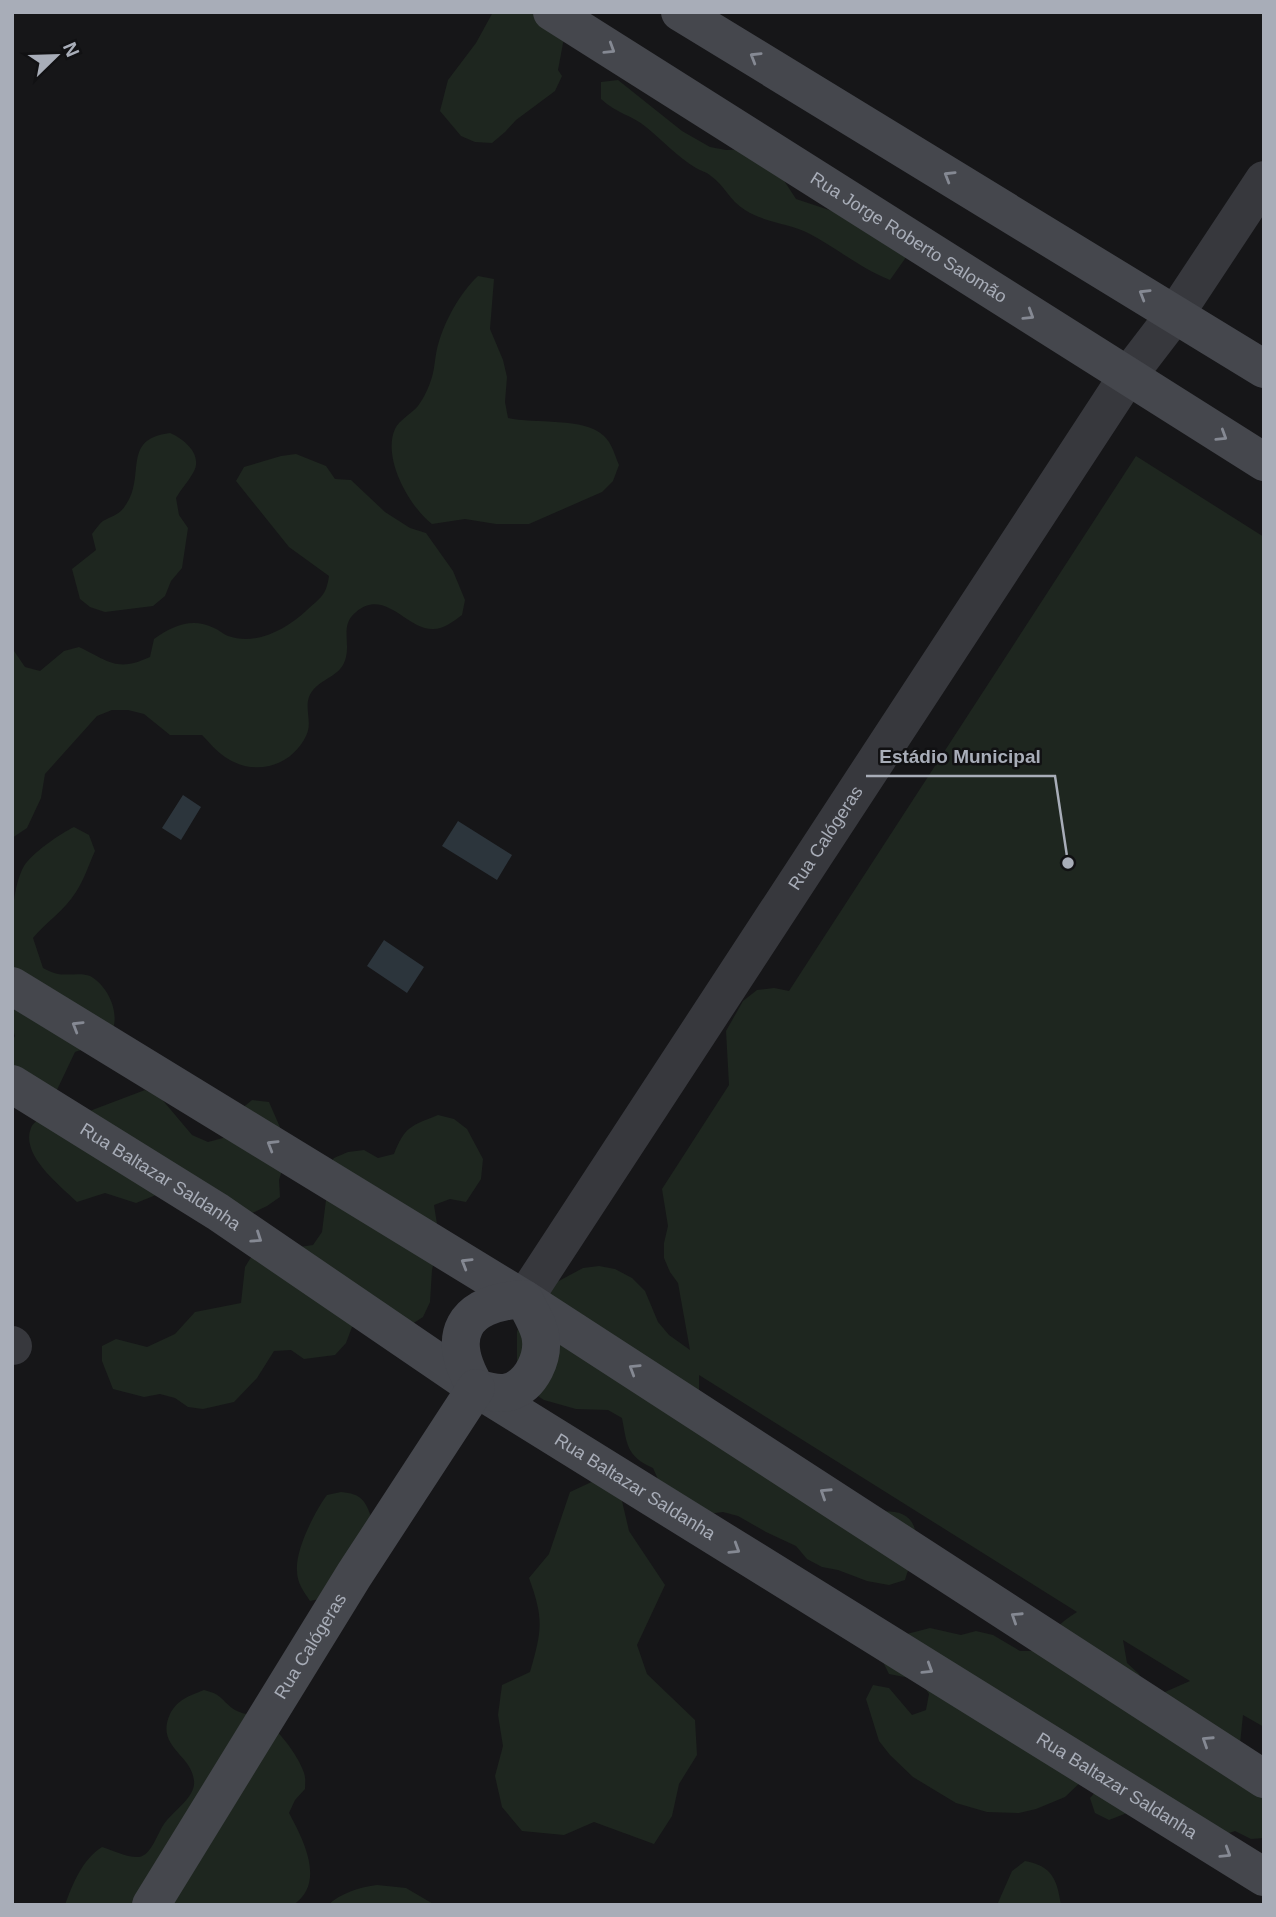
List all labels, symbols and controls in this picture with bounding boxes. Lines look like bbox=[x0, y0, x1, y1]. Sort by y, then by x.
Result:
north arrow bbox=[21, 21, 91, 91]
text: N bbox=[59, 39, 84, 60]
one-way arrow bbox=[602, 40, 615, 53]
one-way arrow bbox=[749, 53, 762, 66]
street label: Rua Jorge Roberto Salomão bbox=[807, 168, 1011, 307]
one-way arrow bbox=[944, 171, 957, 184]
one-way arrow bbox=[1138, 289, 1151, 302]
one-way arrow bbox=[1022, 307, 1035, 320]
one-way arrow bbox=[1214, 428, 1227, 441]
callout: Estádio Municipal bbox=[866, 736, 1055, 776]
text: Estádio Municipal bbox=[879, 746, 1041, 767]
street label: Rua Calógeras bbox=[784, 782, 867, 894]
one-way arrow bbox=[72, 1021, 85, 1034]
street label: Rua Baltazar Saldanha bbox=[77, 1119, 245, 1235]
one-way arrow bbox=[266, 1140, 279, 1153]
one-way arrow bbox=[249, 1230, 262, 1243]
one-way arrow bbox=[460, 1259, 473, 1272]
one-way arrow bbox=[629, 1365, 642, 1378]
street label: Rua Baltazar Saldanha bbox=[551, 1429, 720, 1545]
one-way arrow bbox=[820, 1488, 833, 1501]
one-way arrow bbox=[727, 1540, 740, 1553]
street label: Rua Calógeras bbox=[270, 1590, 350, 1702]
one-way arrow bbox=[1011, 1613, 1024, 1625]
one-way arrow bbox=[921, 1660, 934, 1673]
street label: Rua Baltazar Saldanha bbox=[1033, 1728, 1202, 1844]
one-way arrow bbox=[1201, 1737, 1214, 1750]
one-way arrow bbox=[1218, 1845, 1231, 1858]

